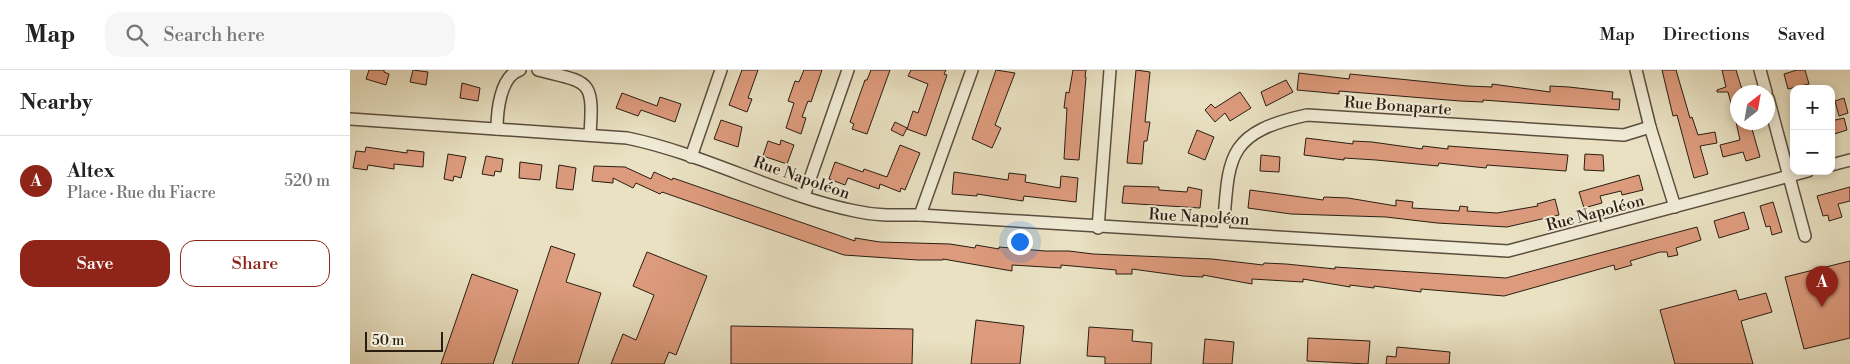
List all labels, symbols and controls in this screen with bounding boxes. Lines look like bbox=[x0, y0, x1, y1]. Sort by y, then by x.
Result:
search box bbox=[105, 12, 455, 57]
text: Map bbox=[25, 20, 75, 50]
icon: search bbox=[123, 21, 151, 49]
text: Search here bbox=[163, 23, 265, 47]
text: Map bbox=[1599, 23, 1635, 46]
text: Directions bbox=[1663, 23, 1750, 46]
text: Saved bbox=[1778, 23, 1825, 46]
north arrow bbox=[1730, 85, 1775, 130]
map controls bbox=[1790, 85, 1835, 175]
button: + bbox=[1790, 85, 1835, 130]
text: Nearby bbox=[20, 90, 93, 116]
street label: Rue Bonaparte bbox=[1343, 92, 1452, 120]
button: − bbox=[1790, 130, 1835, 175]
street label: Rue Napoléon bbox=[751, 152, 853, 204]
text: Altex bbox=[67, 159, 115, 183]
text: A bbox=[30, 171, 42, 191]
text: 520 m bbox=[284, 171, 330, 191]
text: Place · Rue du Fiacre bbox=[67, 183, 216, 203]
street label: Rue Napoléon bbox=[1544, 190, 1647, 236]
street label: Rue Napoléon bbox=[1148, 204, 1250, 230]
your location bbox=[1007, 229, 1033, 255]
button: Save bbox=[20, 240, 170, 287]
button: Share bbox=[180, 240, 330, 287]
pin: A bbox=[1806, 266, 1838, 307]
scale bar bbox=[365, 329, 442, 352]
text: 50 m bbox=[372, 332, 404, 350]

